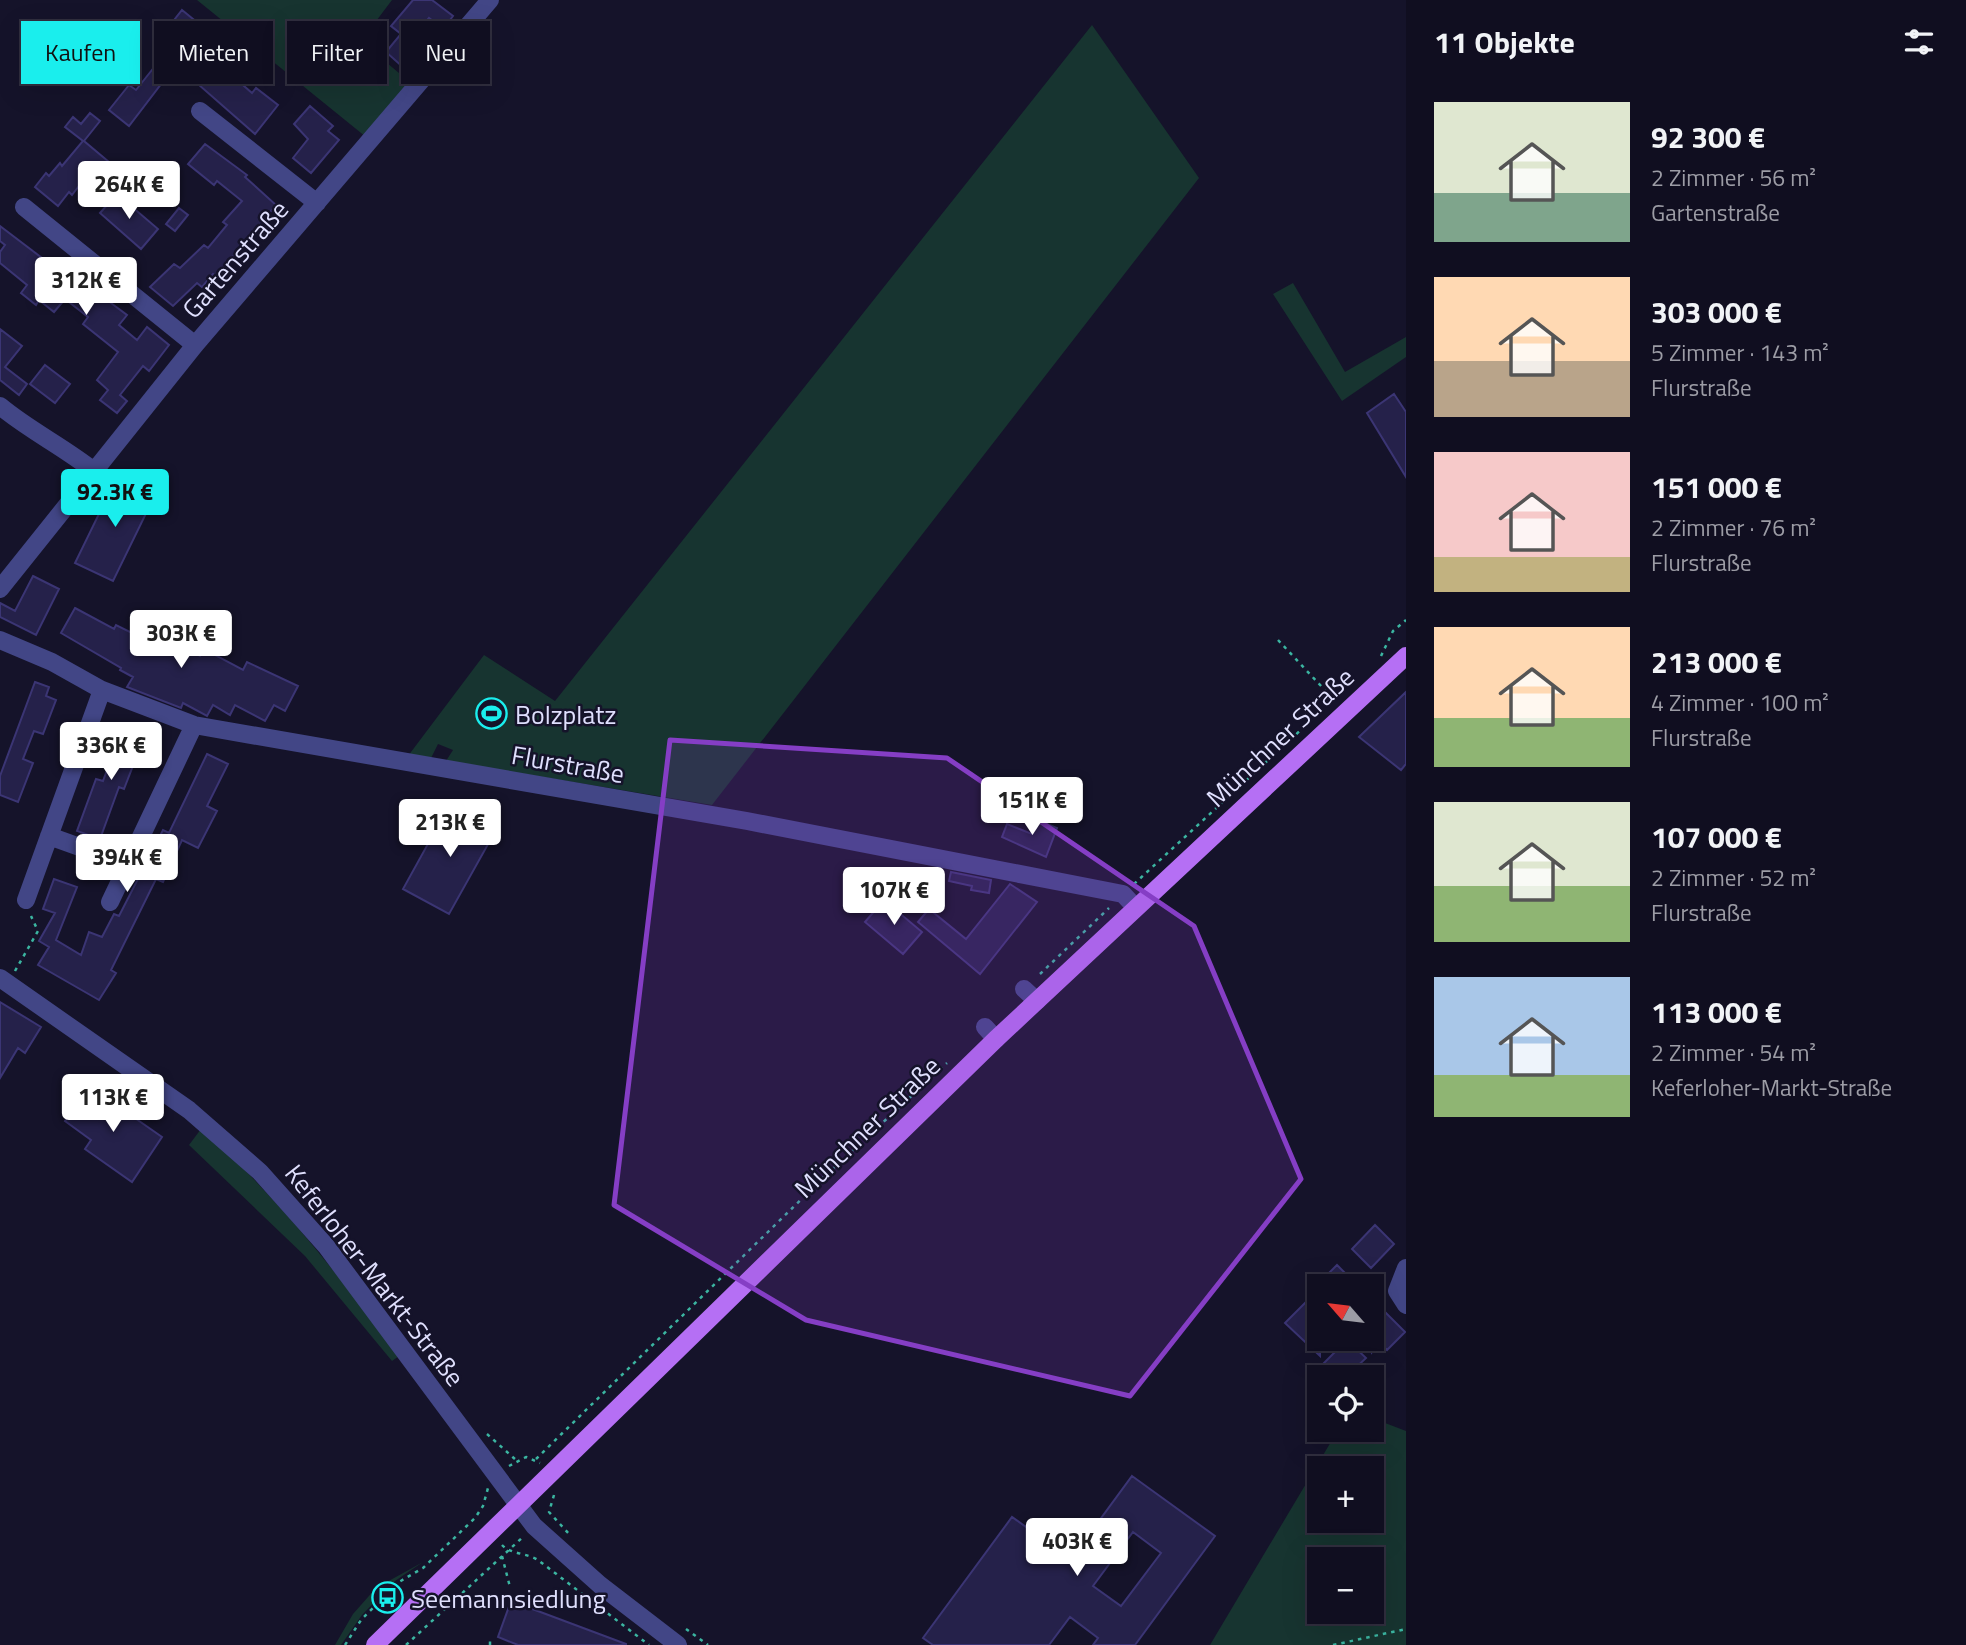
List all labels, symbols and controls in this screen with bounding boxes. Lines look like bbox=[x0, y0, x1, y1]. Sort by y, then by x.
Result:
text: 11 Objekte bbox=[1434, 19, 1575, 65]
chip: Kaufen bbox=[21, 21, 140, 84]
chip: Mieten bbox=[154, 21, 273, 84]
chip: Filter bbox=[287, 21, 387, 84]
chip: Neu bbox=[401, 21, 490, 84]
icon: filters bbox=[1900, 23, 1938, 61]
text: 92 300 € bbox=[1651, 114, 1765, 160]
icon: home bbox=[1490, 130, 1574, 214]
text: 2 Zimmer · 56 m² bbox=[1651, 160, 1816, 195]
pin: 264K € bbox=[72, 162, 186, 221]
text: 264K € bbox=[94, 166, 164, 201]
street label: Gartenstraße bbox=[173, 191, 297, 327]
text: Gartenstraße bbox=[1651, 195, 1780, 230]
pin: 312K € bbox=[29, 258, 143, 317]
text: 312K € bbox=[51, 262, 121, 297]
text: 303 000 € bbox=[1651, 289, 1782, 335]
icon: home bbox=[1490, 305, 1574, 389]
text: 5 Zimmer · 143 m² bbox=[1651, 335, 1829, 370]
text: Flurstraße bbox=[1651, 370, 1752, 405]
text: 151 000 € bbox=[1651, 464, 1782, 510]
pin: 92.3K € bbox=[50, 470, 180, 529]
text: 92.3K € bbox=[77, 474, 153, 509]
icon: home bbox=[1490, 480, 1574, 564]
text: 2 Zimmer · 76 m² bbox=[1651, 510, 1816, 545]
text: Flurstraße bbox=[1651, 545, 1752, 580]
pin: 303K € bbox=[124, 610, 238, 670]
text: 303K € bbox=[146, 615, 216, 650]
text: 213 000 € bbox=[1651, 639, 1782, 685]
icon: home bbox=[1490, 655, 1574, 739]
street label: Münchner Straße bbox=[1197, 658, 1363, 816]
text: 4 Zimmer · 100 m² bbox=[1651, 685, 1829, 720]
place label: Bolzplatz bbox=[515, 695, 616, 734]
sports icon: Bolzplatz bbox=[475, 697, 509, 731]
text: Flurstraße bbox=[1651, 720, 1752, 755]
pin: 336K € bbox=[54, 722, 168, 782]
text: 336K € bbox=[76, 727, 146, 762]
street label: Flurstraße bbox=[509, 735, 627, 793]
pin: 151K € bbox=[975, 778, 1089, 837]
text: 151K € bbox=[997, 782, 1067, 817]
pin: 213K € bbox=[393, 800, 507, 859]
text: 213K € bbox=[415, 804, 485, 839]
text: 107 000 € bbox=[1651, 814, 1782, 860]
icon: home bbox=[1490, 830, 1574, 914]
pin: 394K € bbox=[70, 834, 184, 894]
text: 394K € bbox=[92, 839, 162, 874]
text: 2 Zimmer · 52 m² bbox=[1651, 860, 1816, 895]
pin: 107K € bbox=[837, 867, 951, 927]
text: 107K € bbox=[859, 872, 929, 907]
text: Flurstraße bbox=[1651, 895, 1752, 930]
text: 113 000 € bbox=[1651, 989, 1782, 1035]
icon: home bbox=[1490, 1005, 1574, 1089]
text: 2 Zimmer · 54 m² bbox=[1651, 1035, 1816, 1070]
street label: Münchner Straße bbox=[785, 1047, 949, 1207]
text: Keferloher-Markt-Straße bbox=[1651, 1070, 1892, 1105]
pin: 113K € bbox=[56, 1074, 170, 1134]
text: 113K € bbox=[78, 1079, 148, 1114]
street label: Keferloher-Markt-Straße bbox=[276, 1156, 474, 1394]
north arrow bbox=[1307, 1274, 1384, 1351]
map controls bbox=[1307, 1274, 1384, 1624]
button: locate bbox=[1307, 1365, 1384, 1442]
button: + bbox=[1307, 1456, 1384, 1533]
pin: 403K € bbox=[1020, 1518, 1134, 1578]
text: 403K € bbox=[1042, 1523, 1112, 1558]
button: − bbox=[1307, 1547, 1384, 1624]
place label: Seemannsiedlung bbox=[411, 1579, 606, 1618]
bus stop icon: Seemannsiedlung bbox=[371, 1581, 405, 1615]

